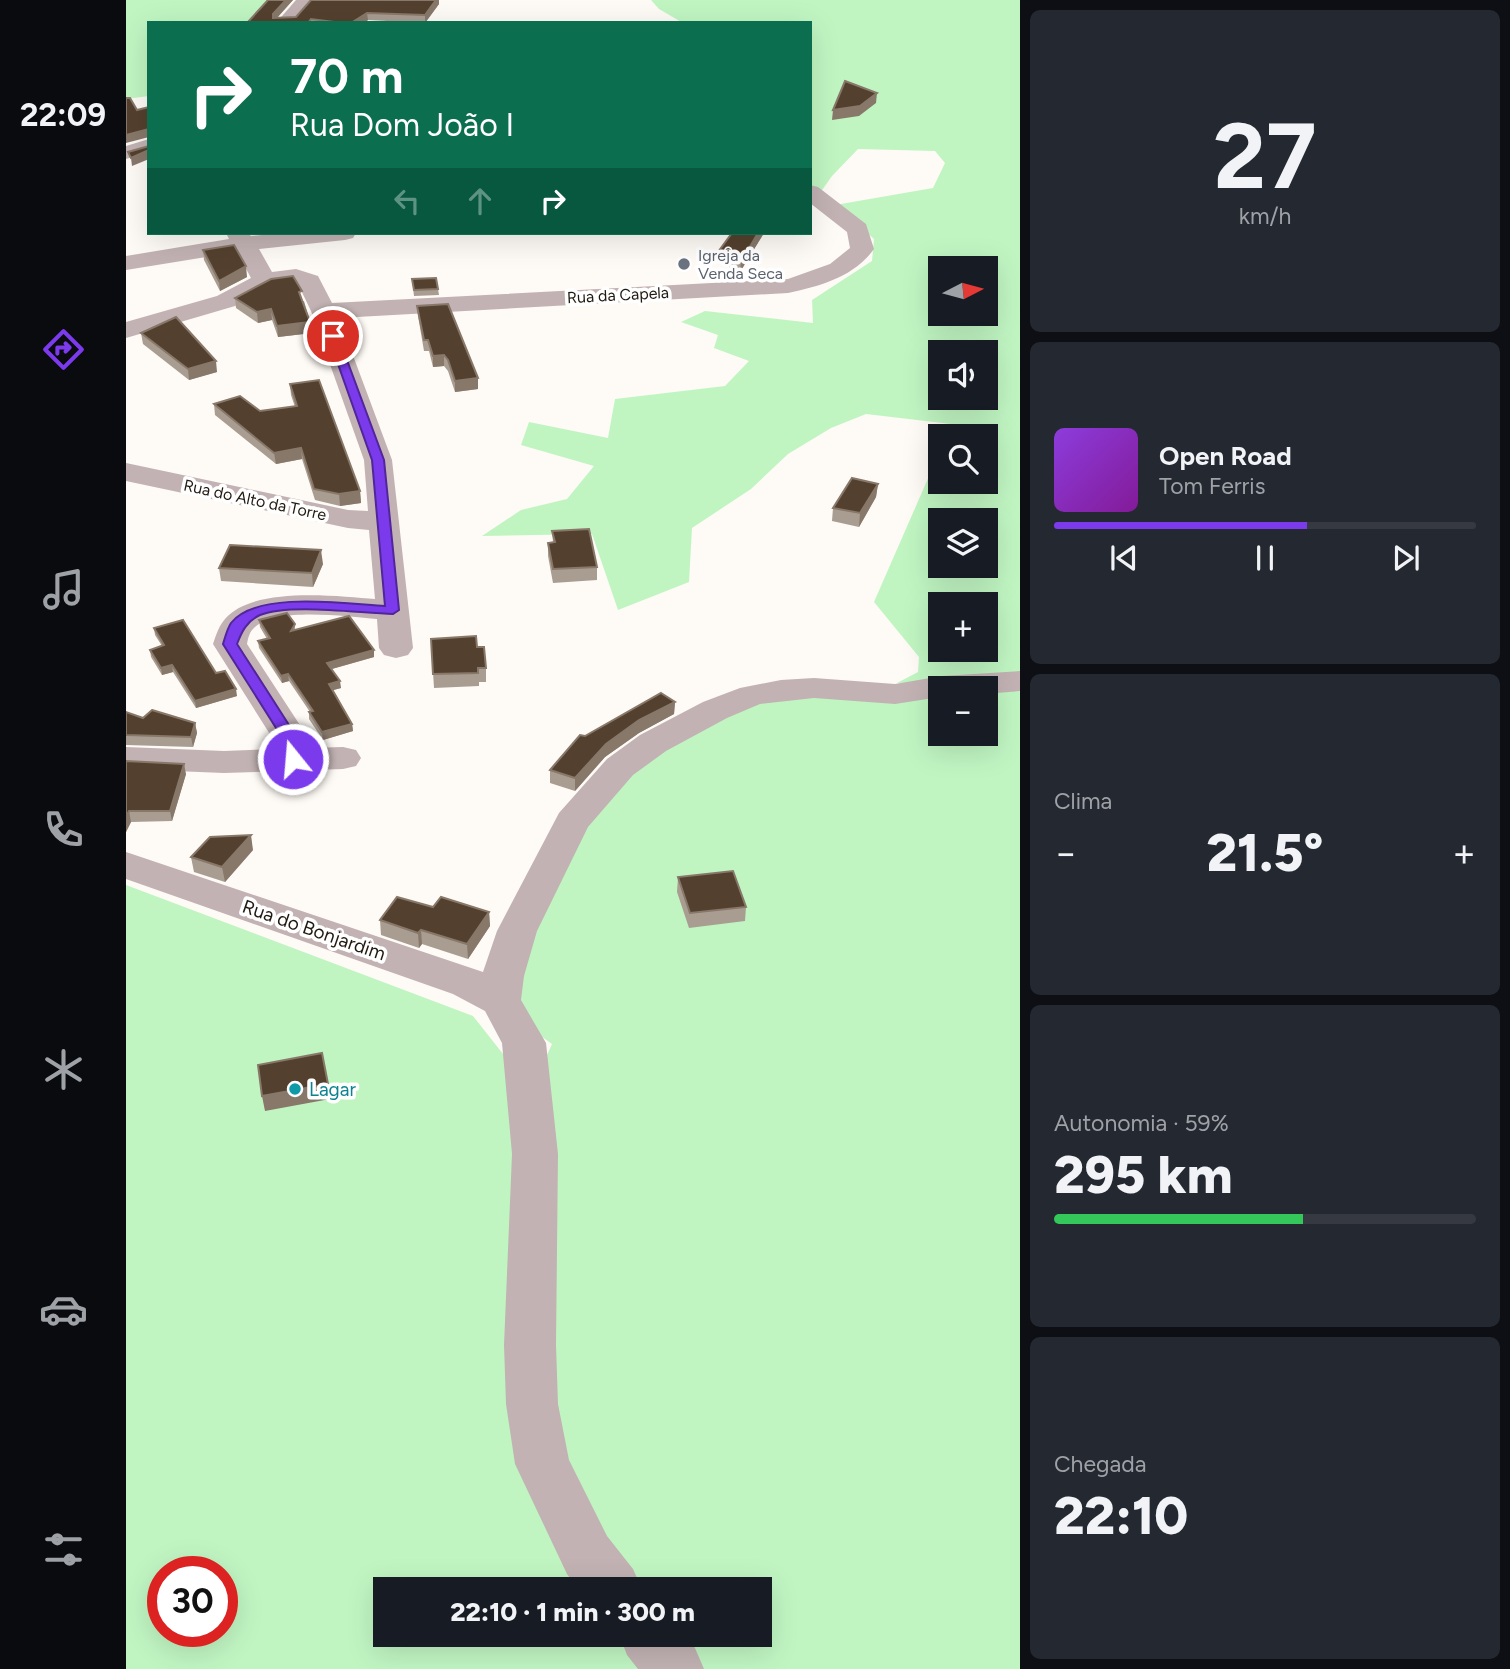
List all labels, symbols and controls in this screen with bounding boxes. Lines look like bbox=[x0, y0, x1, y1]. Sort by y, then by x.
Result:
text: 70 m bbox=[290, 46, 403, 105]
icon: right bbox=[175, 49, 266, 140]
text: 22:09 bbox=[20, 96, 106, 134]
text: 27 bbox=[1213, 102, 1317, 211]
text: Rua Dom João I bbox=[290, 106, 514, 144]
icon: left bbox=[388, 182, 426, 220]
icon: ahead bbox=[461, 182, 499, 220]
icon: right bbox=[534, 182, 572, 220]
text: km/h bbox=[1239, 202, 1291, 230]
place label: Igreja da Venda Seca bbox=[698, 246, 783, 283]
marker: Igreja da Venda Seca bbox=[676, 256, 692, 272]
north arrow bbox=[928, 256, 998, 326]
map controls bbox=[928, 256, 998, 746]
street label: Rua da Capela bbox=[567, 283, 669, 307]
pin bbox=[303, 306, 363, 366]
icon: arrive bbox=[314, 317, 352, 355]
icon: directions bbox=[39, 325, 88, 374]
button: sound bbox=[928, 340, 998, 410]
button: search bbox=[928, 424, 998, 494]
text: Open Road bbox=[1159, 440, 1292, 472]
text: Tom Ferris bbox=[1159, 472, 1265, 500]
street label: Rua do Alto da Torre bbox=[182, 476, 328, 524]
button: layers bbox=[928, 508, 998, 578]
icon: previous bbox=[1105, 539, 1143, 577]
icon: pause bbox=[1246, 539, 1284, 577]
icon: next bbox=[1387, 539, 1425, 577]
icon: music bbox=[39, 565, 88, 614]
button: + bbox=[928, 592, 998, 662]
button: − bbox=[928, 676, 998, 746]
position arrow bbox=[256, 722, 330, 796]
text: Clima bbox=[1054, 787, 1112, 815]
icon: phone bbox=[39, 805, 88, 854]
text: 21.5° bbox=[1207, 822, 1323, 884]
text: − bbox=[1054, 830, 1078, 876]
text: + bbox=[1452, 830, 1476, 876]
street label: Rua do Bonjardim bbox=[239, 895, 389, 965]
icon: climate bbox=[39, 1045, 88, 1094]
place label: Lagar bbox=[309, 1078, 356, 1101]
marker: Lagar bbox=[287, 1081, 303, 1097]
text: Autonomia · 59% bbox=[1054, 1109, 1229, 1137]
text: 295 km bbox=[1054, 1144, 1233, 1206]
icon: car bbox=[39, 1285, 88, 1334]
text: Chegada bbox=[1054, 1450, 1146, 1478]
text: 22:10 bbox=[1054, 1485, 1188, 1547]
icon: filters bbox=[39, 1525, 88, 1574]
speed limit sign: 30 bbox=[147, 1556, 238, 1647]
text: 22:10 · 1 min · 300 m bbox=[450, 1596, 695, 1628]

